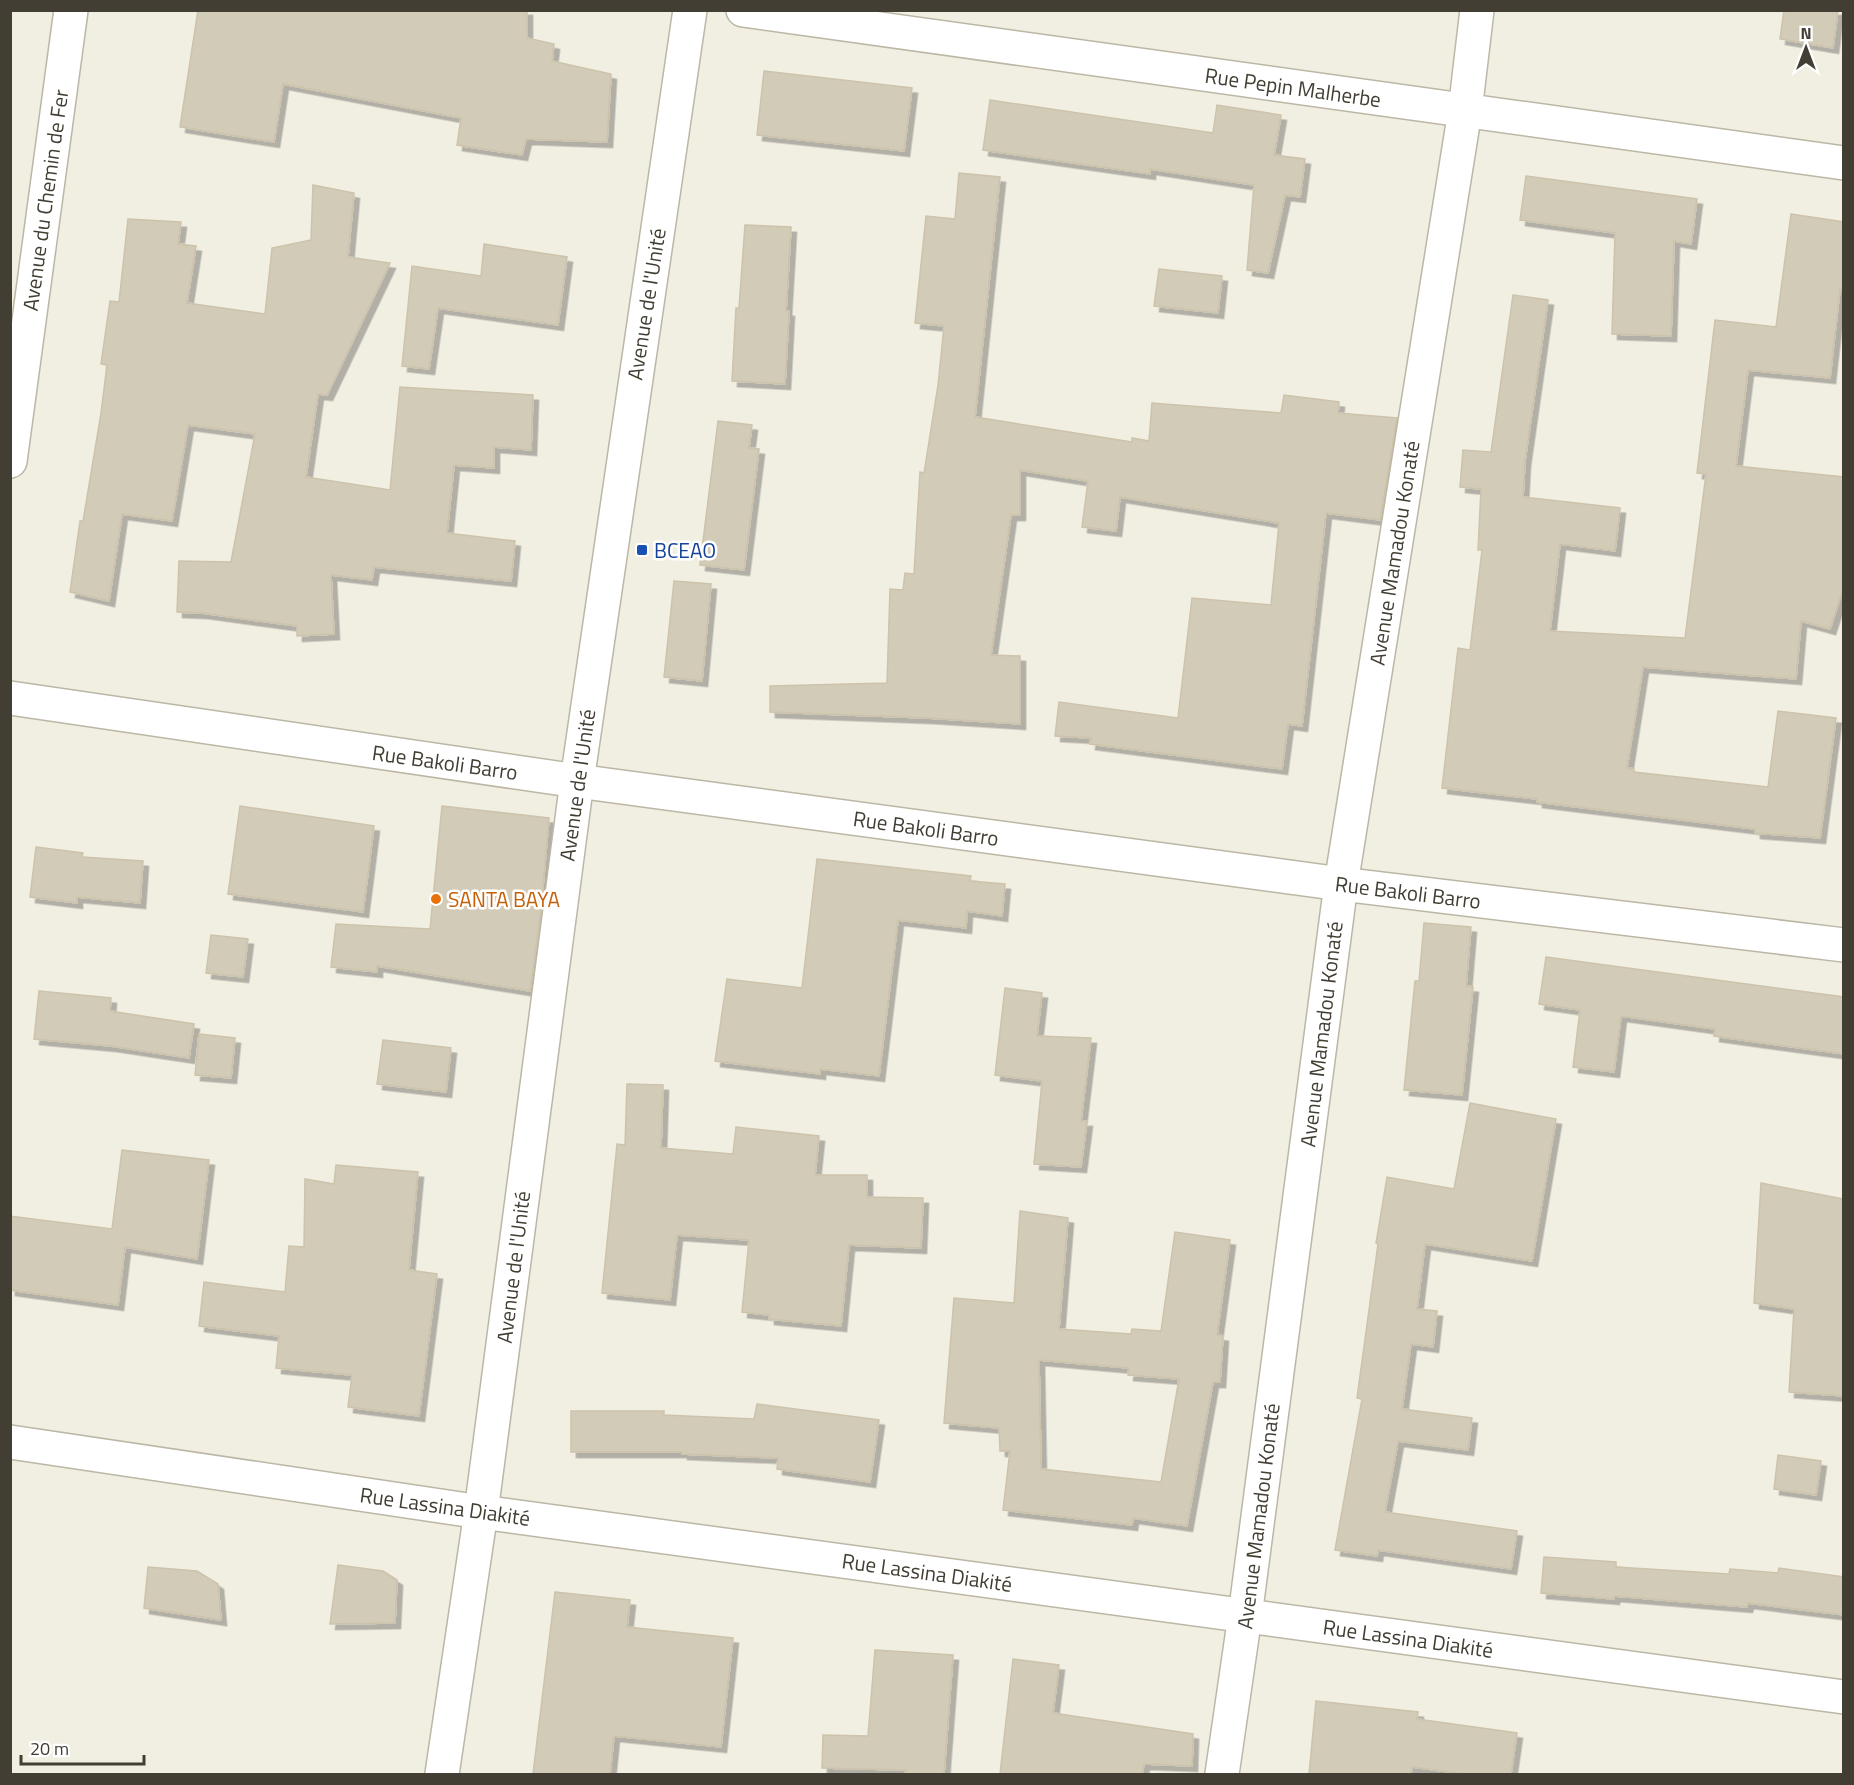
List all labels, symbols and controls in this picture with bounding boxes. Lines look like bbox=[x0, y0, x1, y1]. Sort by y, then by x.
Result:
north arrow bbox=[1776, 18, 1836, 78]
text: N bbox=[1800, 21, 1812, 45]
street label: Rue Pepin Malherbe bbox=[1203, 59, 1383, 115]
street label: Avenue du Chemin de Fer bbox=[14, 87, 76, 313]
street label: Avenue de l'Unité bbox=[618, 226, 674, 382]
street label: Avenue Mamadou Konaté bbox=[1360, 438, 1428, 668]
place label: BCEAO bbox=[654, 534, 716, 566]
marker: BCEAO bbox=[635, 543, 649, 557]
street label: Avenue de l'Unité bbox=[550, 707, 604, 863]
street label: Rue Bakoli Barro bbox=[370, 736, 520, 788]
street label: Rue Bakoli Barro bbox=[851, 802, 1001, 854]
street label: Rue Bakoli Barro bbox=[1333, 867, 1483, 917]
place label: SANTA BAYA bbox=[448, 883, 561, 915]
marker: SANTA BAYA bbox=[429, 892, 443, 906]
street label: Avenue Mamadou Konaté bbox=[1291, 919, 1351, 1149]
street label: Avenue de l'Unité bbox=[488, 1189, 538, 1345]
street label: Avenue Mamadou Konaté bbox=[1228, 1401, 1288, 1631]
street label: Rue Lassina Diakité bbox=[358, 1478, 532, 1534]
street label: Rue Lassina Diakité bbox=[840, 1544, 1014, 1600]
street label: Rue Lassina Diakité bbox=[1321, 1610, 1495, 1666]
scale bar bbox=[21, 1728, 144, 1766]
text: 20 m bbox=[30, 1735, 69, 1762]

